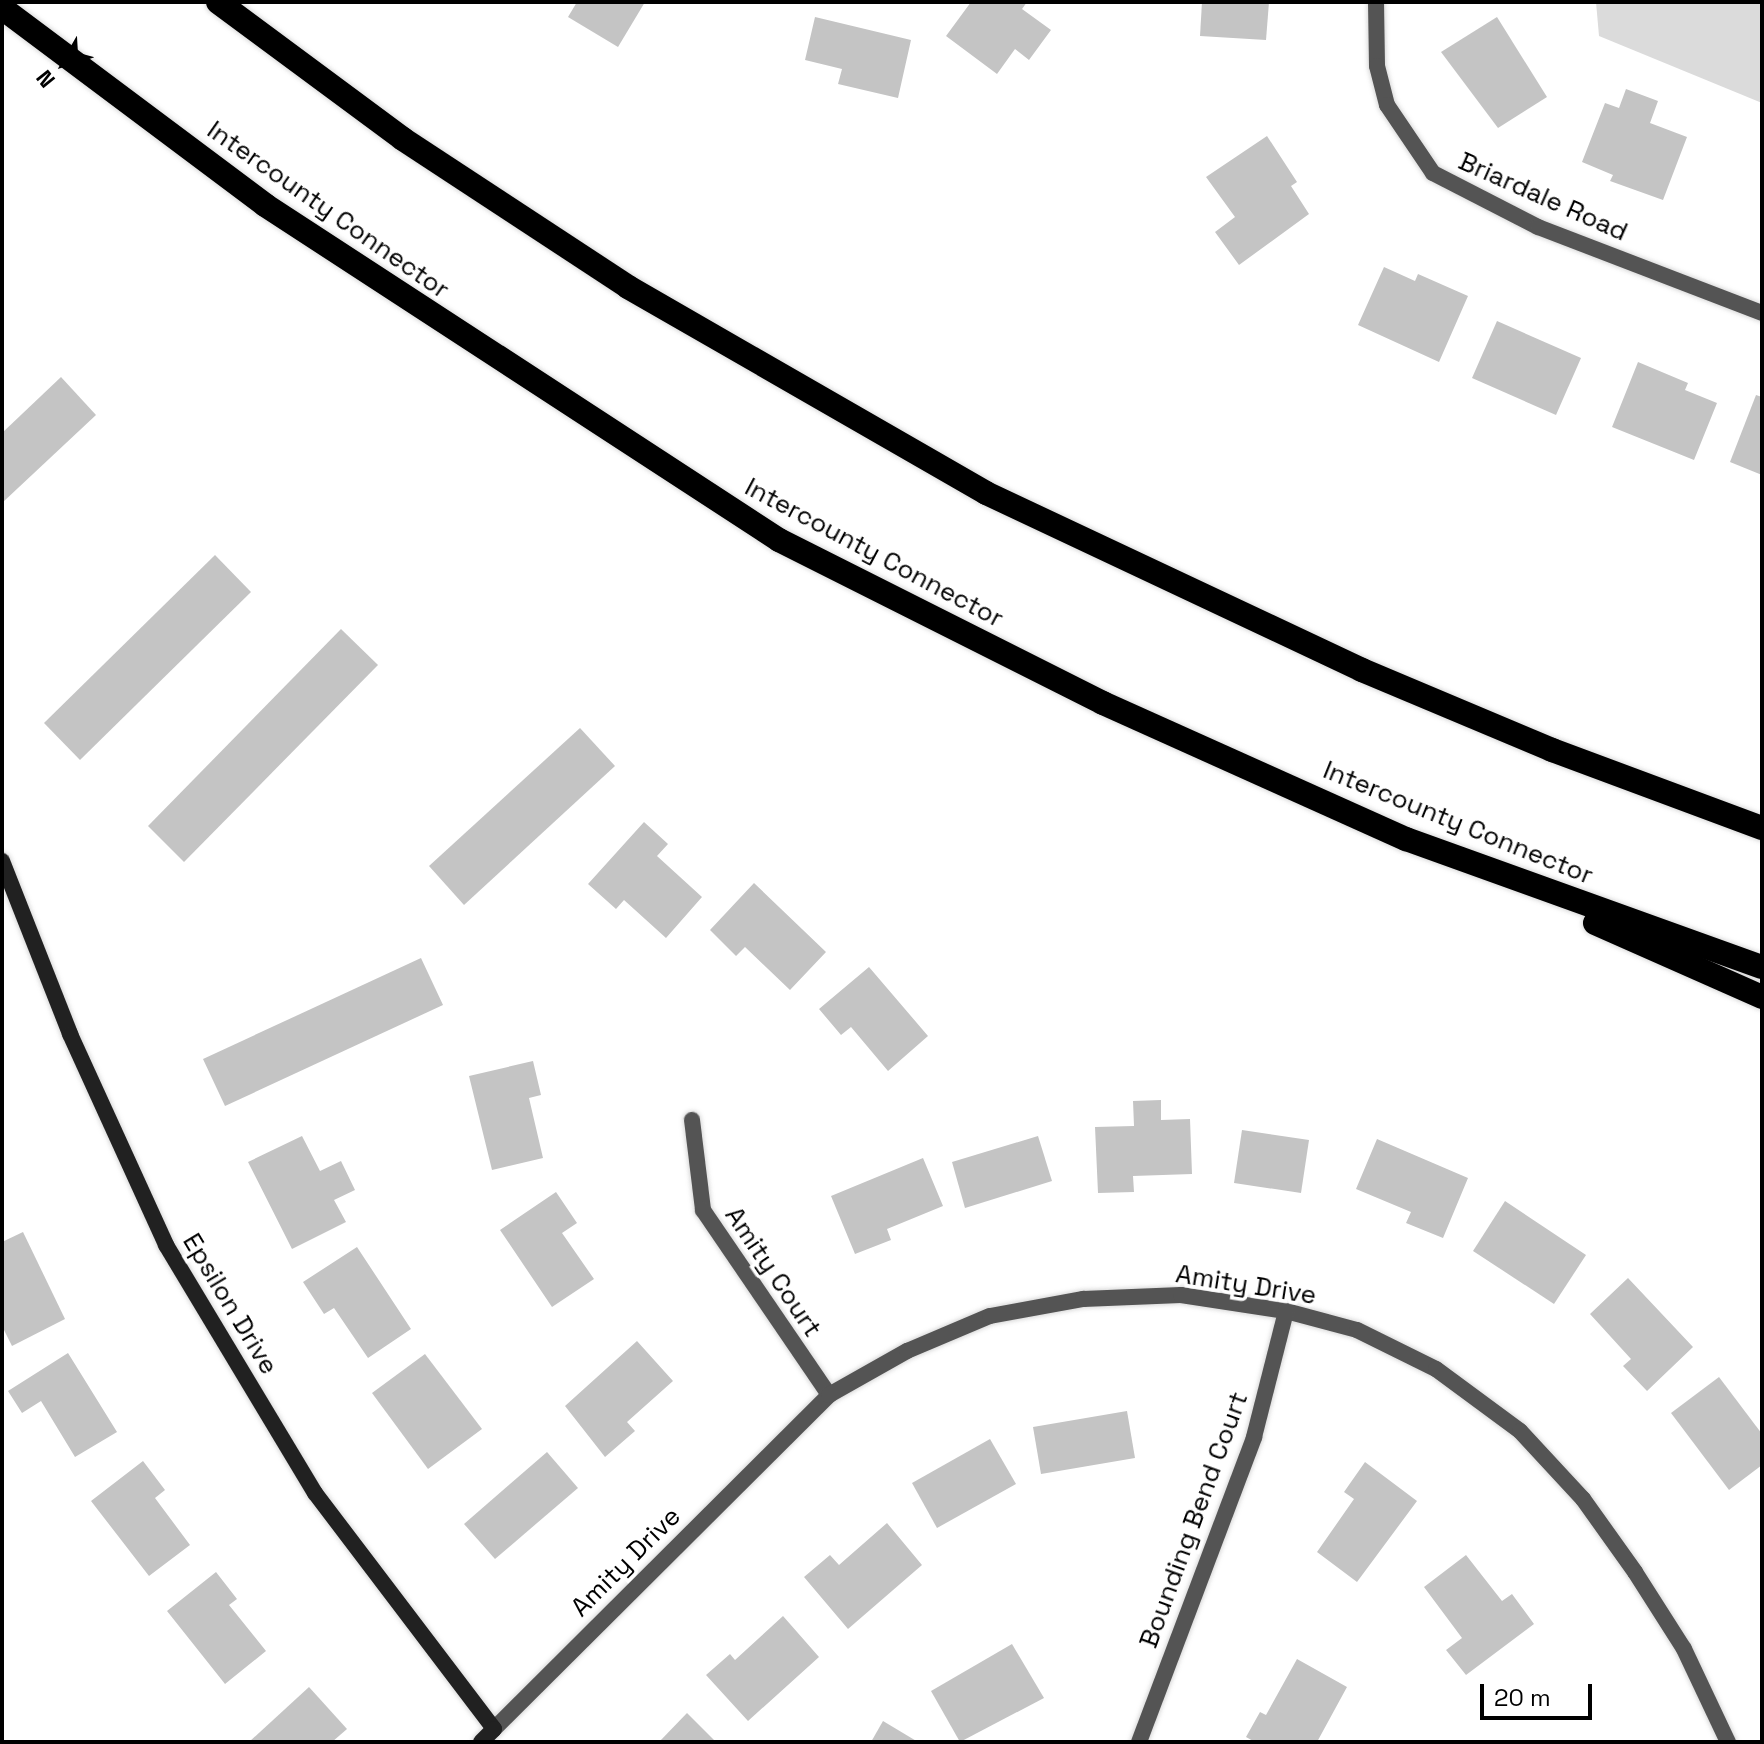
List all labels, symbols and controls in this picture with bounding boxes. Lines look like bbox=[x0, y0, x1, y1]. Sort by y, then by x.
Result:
north arrow bbox=[24, 24, 104, 104]
text: N bbox=[30, 65, 61, 94]
street label: Intercounty Connector bbox=[201, 115, 455, 305]
street label: Briardale Road bbox=[1454, 146, 1632, 248]
street label: Intercounty Connector bbox=[739, 472, 1009, 634]
street label: Intercounty Connector bbox=[1319, 755, 1597, 891]
street label: Amity Court bbox=[718, 1201, 828, 1343]
street label: Epsilon Drive bbox=[176, 1228, 284, 1380]
street label: Amity Drive bbox=[1173, 1258, 1319, 1312]
street label: Bounding Bend Court bbox=[1133, 1388, 1255, 1652]
street label: Amity Drive bbox=[565, 1501, 687, 1623]
scale bar bbox=[1484, 1668, 1596, 1718]
text: 20 m bbox=[1494, 1682, 1551, 1713]

